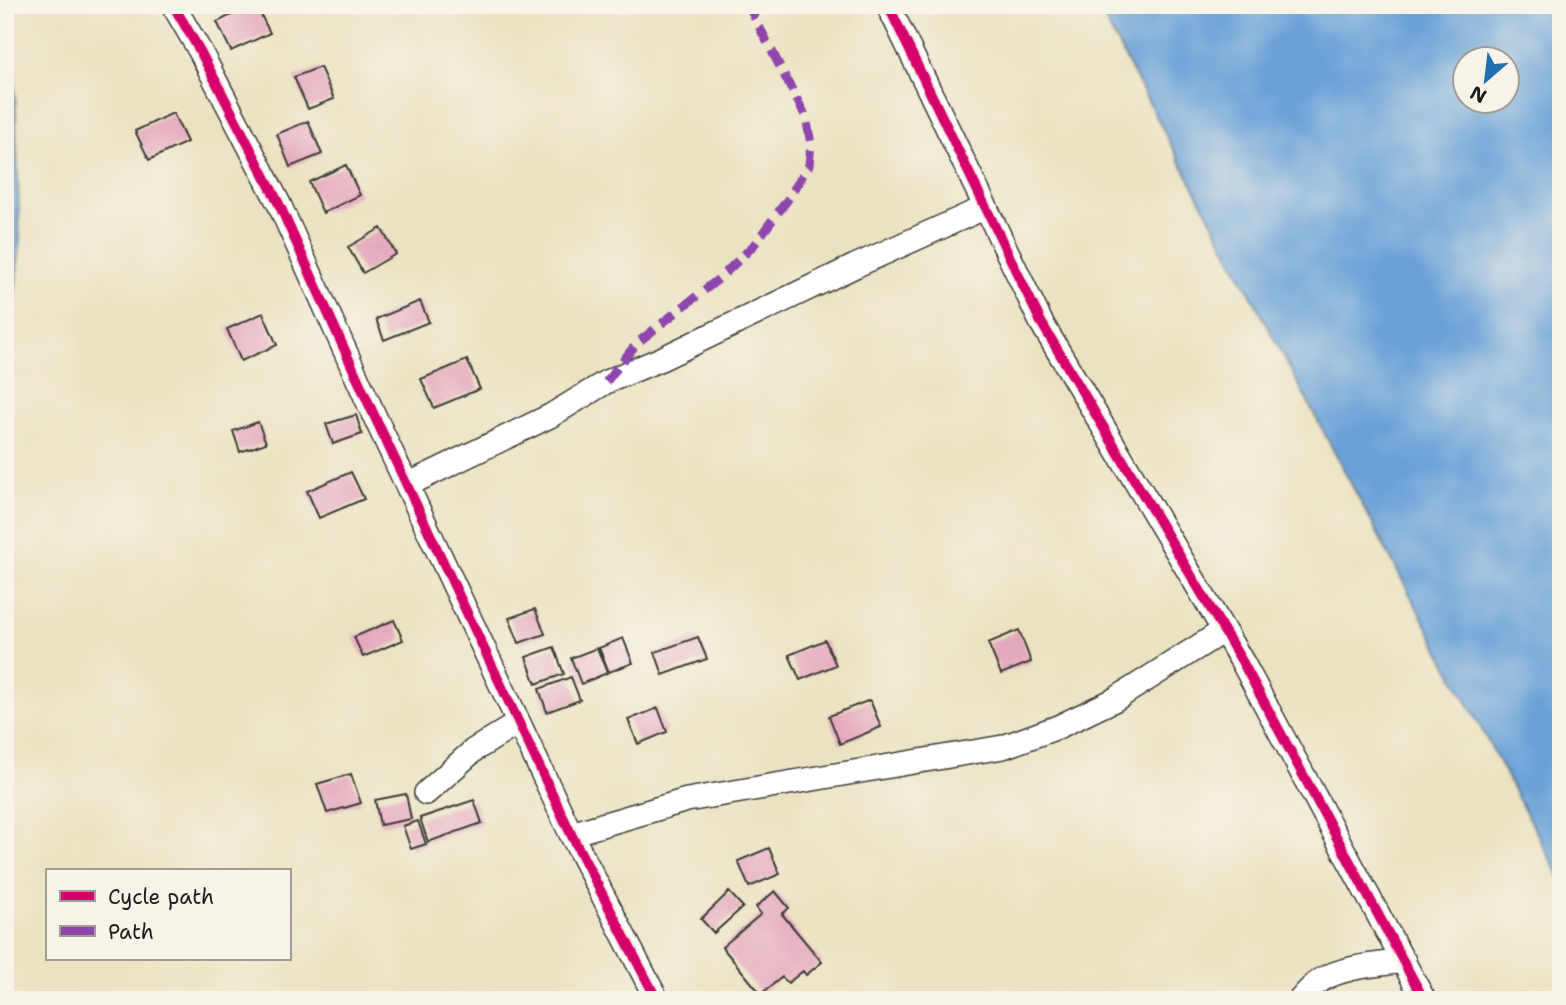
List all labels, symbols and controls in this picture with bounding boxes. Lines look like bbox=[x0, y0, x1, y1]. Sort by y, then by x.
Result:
north arrow bbox=[1450, 46, 1520, 116]
text: N bbox=[1466, 80, 1491, 109]
legend bbox=[46, 869, 290, 960]
text: Cycle path bbox=[108, 883, 214, 911]
text: Path bbox=[108, 918, 154, 946]

